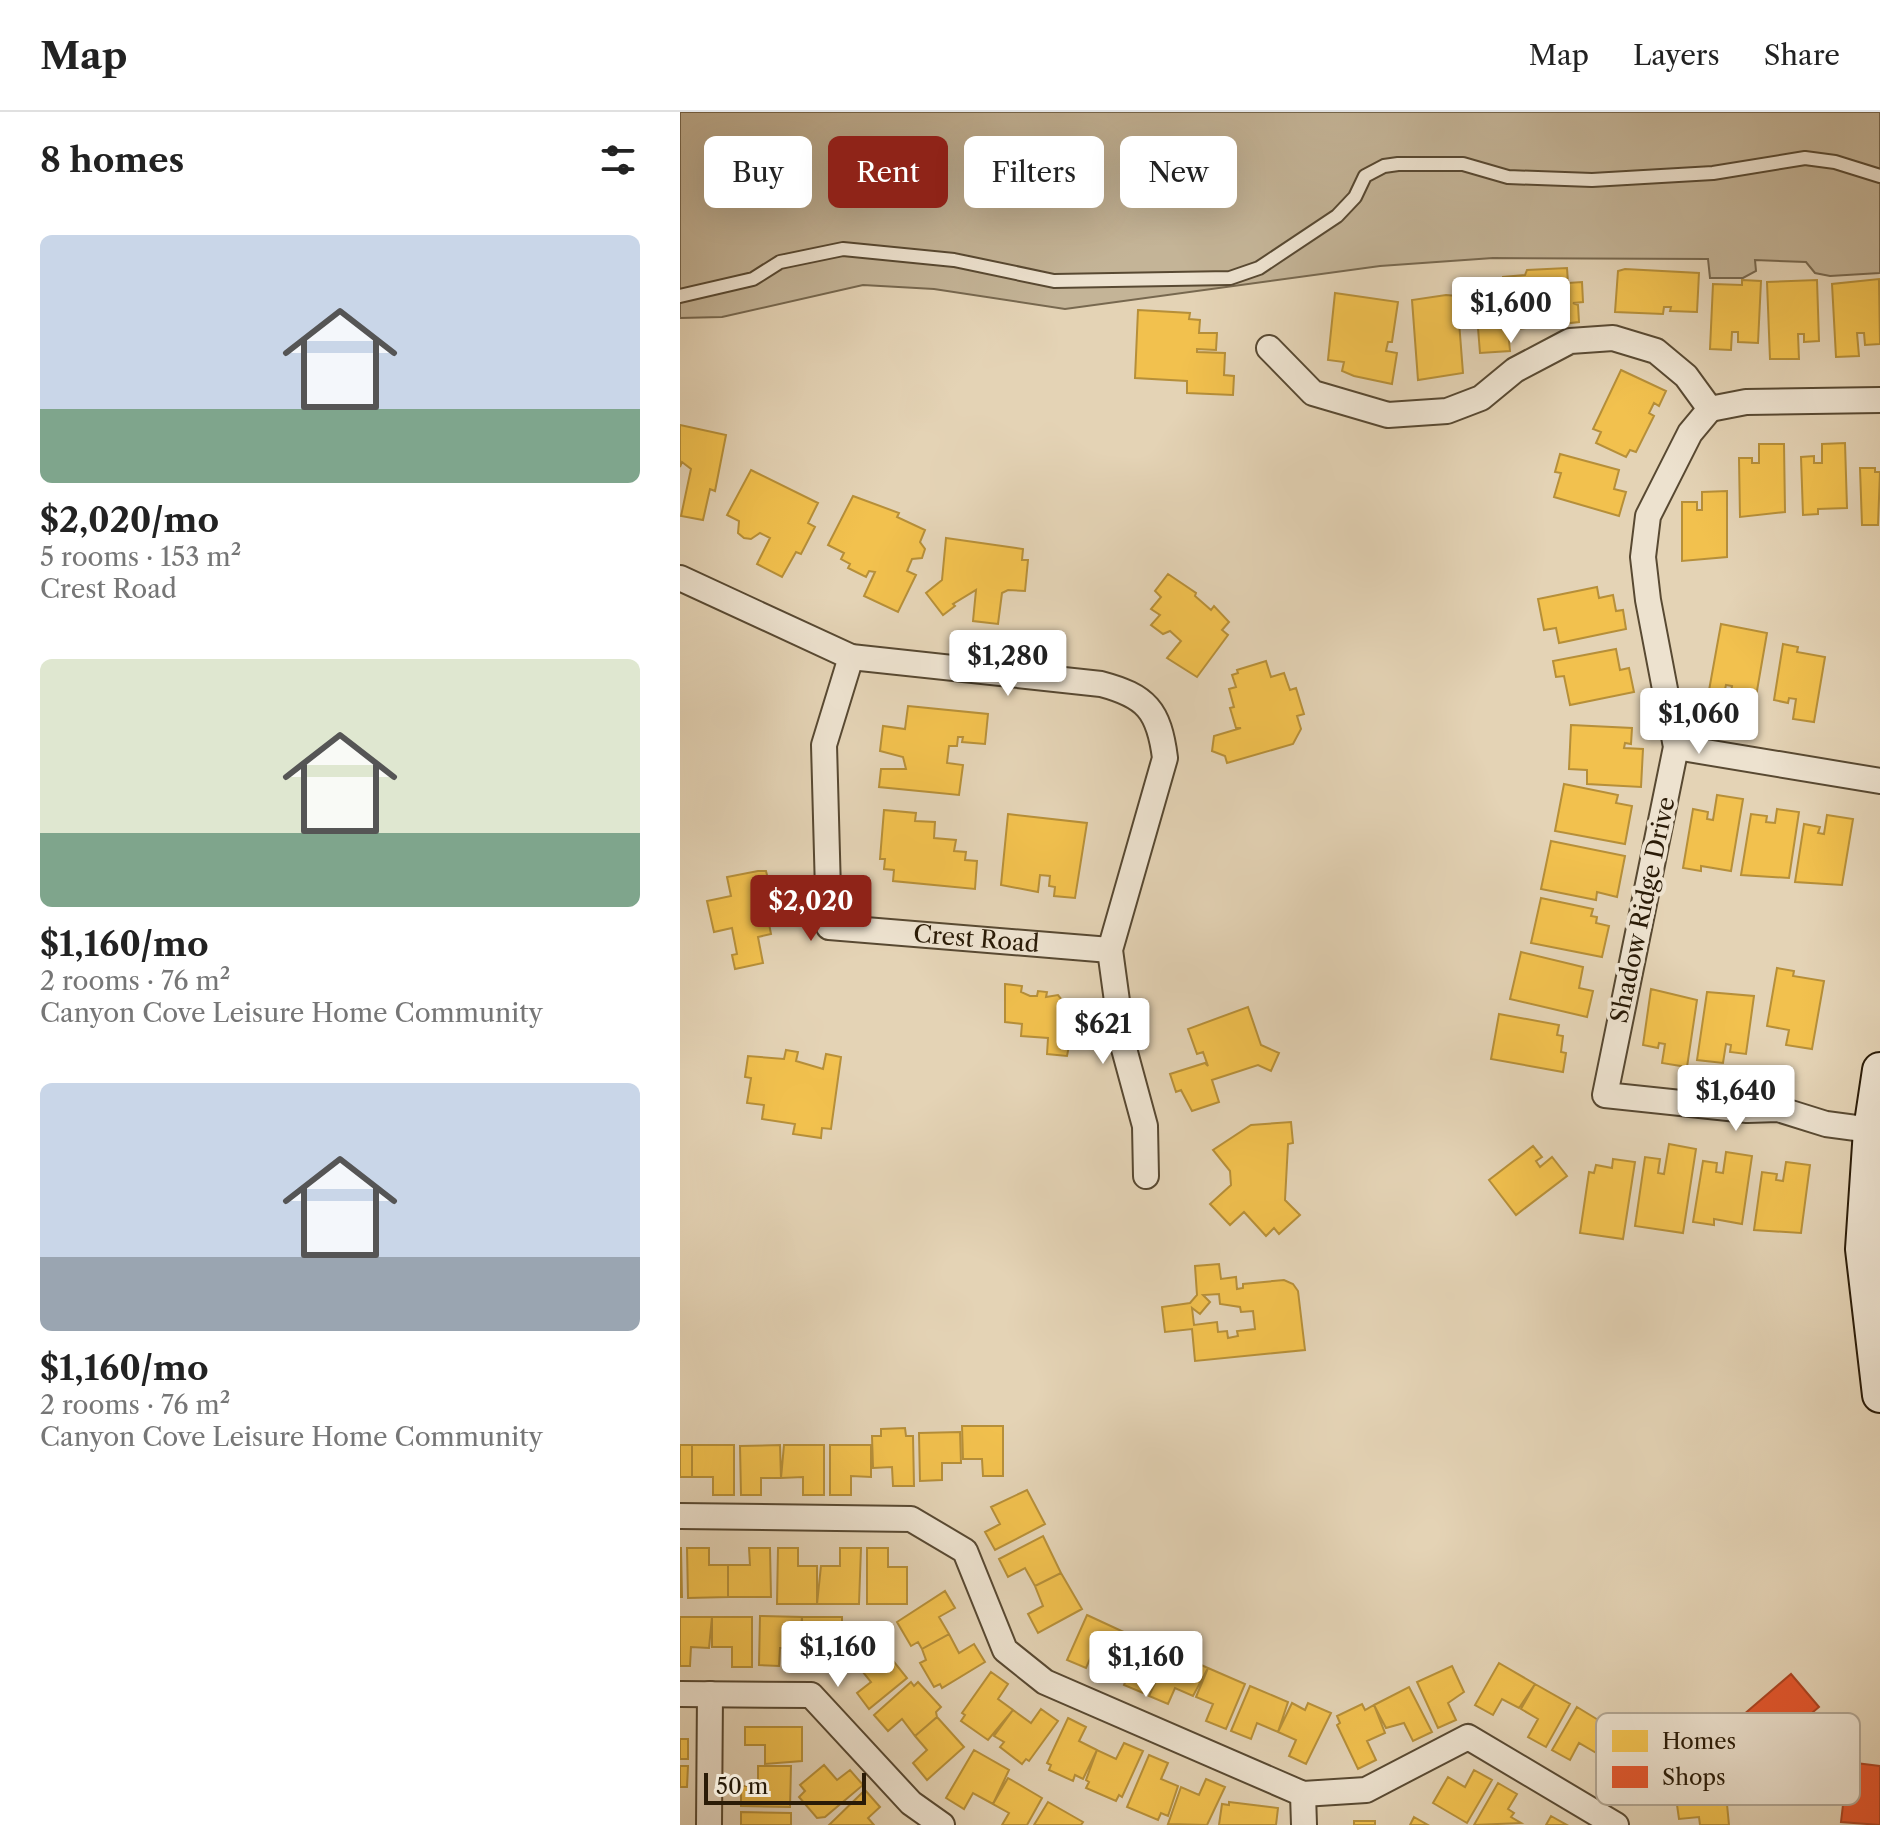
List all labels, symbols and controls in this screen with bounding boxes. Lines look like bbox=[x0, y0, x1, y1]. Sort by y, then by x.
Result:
text: Map bbox=[40, 32, 128, 79]
text: Map bbox=[1529, 38, 1589, 72]
text: Layers bbox=[1633, 38, 1720, 72]
text: Share bbox=[1764, 38, 1840, 72]
chip: Buy bbox=[704, 136, 812, 208]
chip: Rent bbox=[828, 136, 948, 208]
chip: Filters bbox=[964, 136, 1104, 208]
chip: New bbox=[1120, 136, 1237, 208]
icon: filters bbox=[596, 138, 640, 182]
text: 8 homes bbox=[40, 139, 184, 181]
pin: $1,600 bbox=[1446, 277, 1576, 345]
icon: home bbox=[268, 287, 412, 431]
text: $1,600 bbox=[1470, 287, 1552, 319]
text: $2,020/mo bbox=[40, 499, 219, 541]
text: 5 rooms · 153 m² bbox=[40, 541, 241, 573]
text: Crest Road bbox=[40, 573, 177, 605]
pin: $1,280 bbox=[943, 630, 1073, 698]
text: $1,280 bbox=[967, 640, 1049, 672]
pin: $1,060 bbox=[1634, 688, 1764, 756]
text: $1,060 bbox=[1658, 698, 1740, 730]
icon: home bbox=[268, 711, 412, 855]
street label: Shadow Ridge Drive bbox=[1604, 794, 1681, 1026]
pin: $2,020 bbox=[746, 875, 876, 943]
text: $2,020 bbox=[768, 885, 854, 917]
street label: Crest Road bbox=[912, 919, 1041, 958]
text: $1,160/mo bbox=[40, 923, 209, 965]
text: 2 rooms · 76 m² bbox=[40, 965, 230, 997]
text: Canyon Cove Leisure Home Community bbox=[40, 997, 543, 1029]
pin: $621 bbox=[1056, 998, 1150, 1066]
text: $621 bbox=[1074, 1008, 1132, 1040]
pin: $1,640 bbox=[1671, 1065, 1801, 1133]
text: $1,640 bbox=[1696, 1075, 1776, 1107]
icon: home bbox=[268, 1135, 412, 1279]
text: $1,160/mo bbox=[40, 1347, 209, 1389]
text: 2 rooms · 76 m² bbox=[40, 1389, 230, 1421]
text: Canyon Cove Leisure Home Community bbox=[40, 1421, 543, 1453]
pin: $1,160 bbox=[773, 1621, 903, 1689]
text: $1,160 bbox=[799, 1631, 877, 1663]
pin: $1,160 bbox=[1081, 1631, 1211, 1699]
text: $1,160 bbox=[1107, 1641, 1185, 1673]
legend bbox=[1596, 1713, 1860, 1805]
text: Homes bbox=[1662, 1728, 1736, 1755]
text: Shops bbox=[1662, 1764, 1726, 1791]
scale bar bbox=[704, 1769, 866, 1805]
text: 50 m bbox=[716, 1773, 768, 1800]

